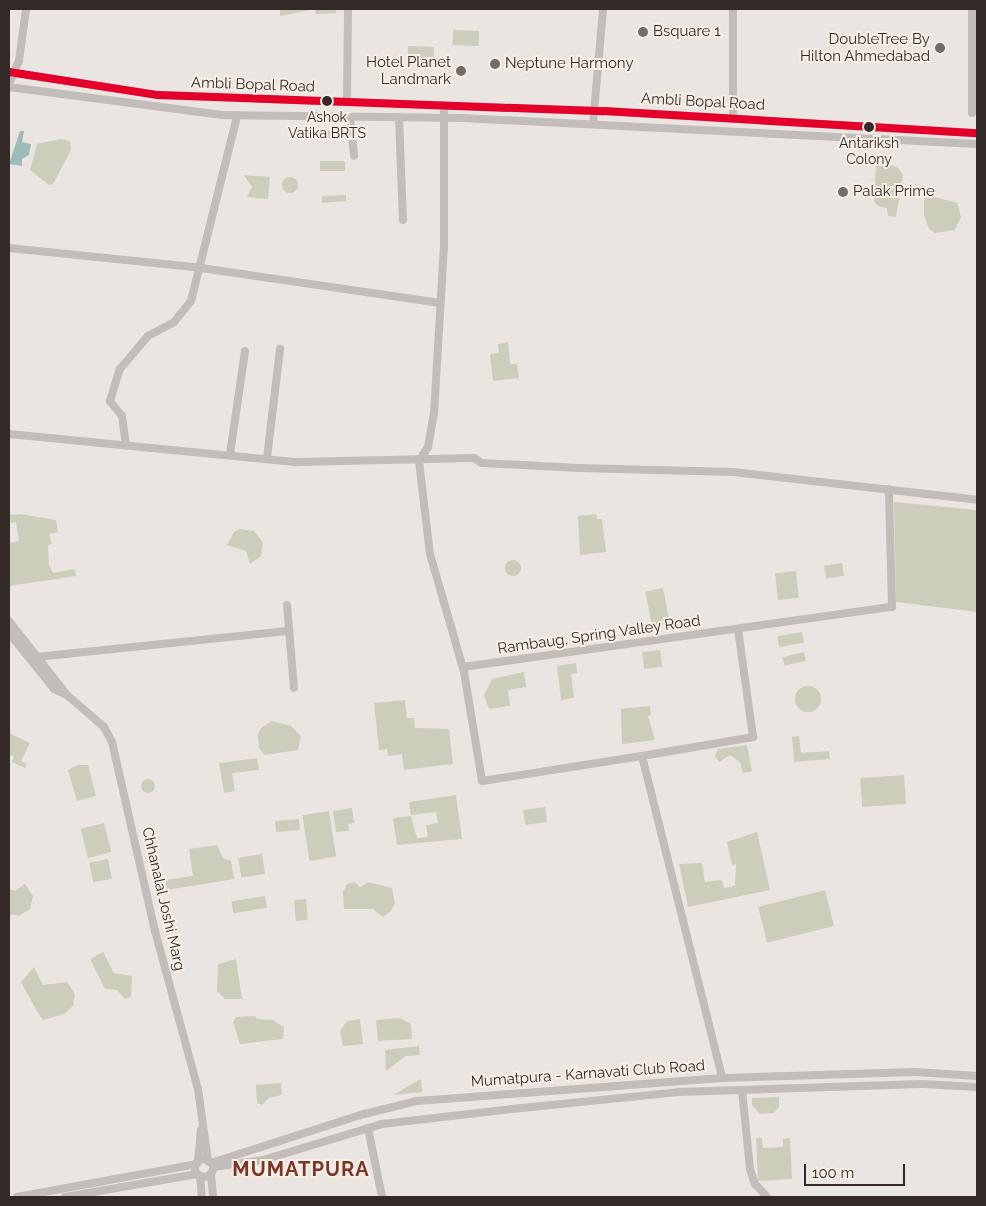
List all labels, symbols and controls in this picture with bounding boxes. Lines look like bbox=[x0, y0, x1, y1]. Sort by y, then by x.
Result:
place label: Bsquare 1 bbox=[653, 23, 721, 41]
marker: Bsquare 1 bbox=[637, 26, 649, 38]
place label: DoubleTree By Hilton Ahmedabad bbox=[799, 30, 930, 65]
marker: DoubleTree By Hilton Ahmedabad bbox=[934, 42, 946, 54]
place label: Hotel Planet Landmark bbox=[366, 53, 451, 88]
place label: Neptune Harmony bbox=[505, 55, 634, 73]
marker: Neptune Harmony bbox=[489, 58, 501, 70]
marker: Hotel Planet Landmark bbox=[455, 65, 467, 77]
street label: Ambli Bopal Road bbox=[190, 74, 316, 96]
street label: Ambli Bopal Road bbox=[640, 90, 766, 114]
marker: Ashok Vatika BRTS bbox=[322, 96, 332, 106]
place label: Ashok Vatika BRTS bbox=[288, 109, 366, 142]
marker: Antariksh Colony bbox=[864, 122, 874, 132]
place label: Antariksh Colony bbox=[839, 135, 899, 168]
place label: Palak Prime bbox=[853, 183, 935, 201]
marker: Palak Prime bbox=[837, 186, 849, 198]
street label: Rambaug, Spring Valley Road bbox=[496, 612, 702, 658]
street label: Chhanalal Joshi Marg bbox=[138, 825, 188, 973]
street label: Mumatpura - Karnavati Club Road bbox=[470, 1057, 706, 1091]
scale bar bbox=[806, 1154, 907, 1186]
district label: MUMATPURA bbox=[231, 1157, 371, 1181]
text: 100 m bbox=[812, 1164, 854, 1182]

